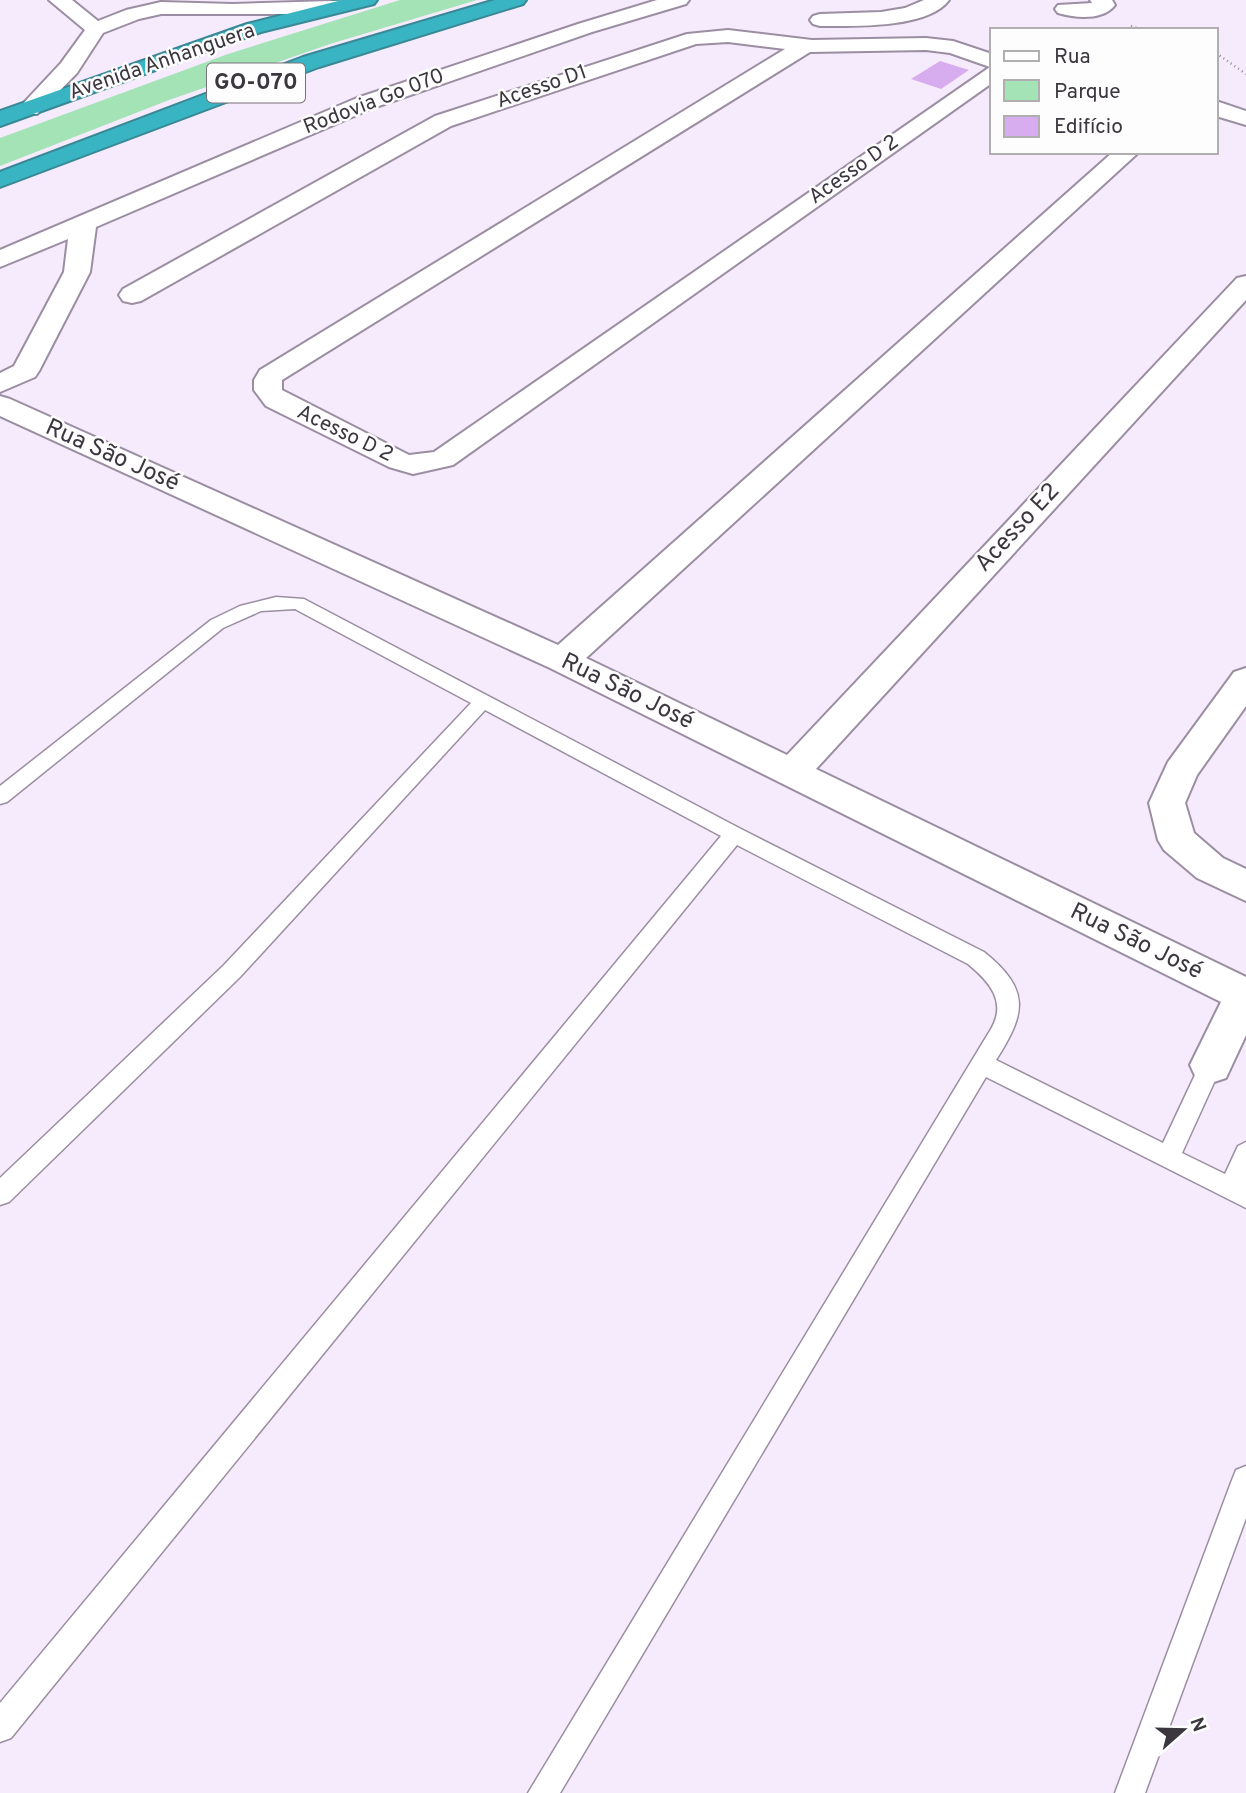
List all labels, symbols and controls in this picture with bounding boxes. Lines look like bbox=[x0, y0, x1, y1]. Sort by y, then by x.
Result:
street label: Avenida Anhanguera bbox=[66, 18, 258, 106]
legend bbox=[990, 28, 1218, 154]
text: Rua bbox=[1054, 44, 1091, 71]
street label: Acesso D1 bbox=[493, 59, 591, 115]
street label: Rodovia Go 070 bbox=[300, 63, 448, 141]
road number: GO-070 bbox=[207, 64, 305, 102]
text: Parque bbox=[1054, 79, 1121, 106]
text: Edifício bbox=[1054, 114, 1123, 141]
street label: Acesso D 2 bbox=[804, 129, 904, 211]
street label: Acesso D 2 bbox=[292, 399, 398, 469]
street label: Rua São José bbox=[40, 413, 184, 499]
street label: Acesso E2 bbox=[969, 477, 1067, 579]
street label: Rua São José bbox=[556, 647, 698, 737]
street label: Rua São José bbox=[1065, 897, 1207, 987]
north arrow bbox=[1148, 1695, 1218, 1765]
text: N bbox=[1183, 1714, 1211, 1735]

